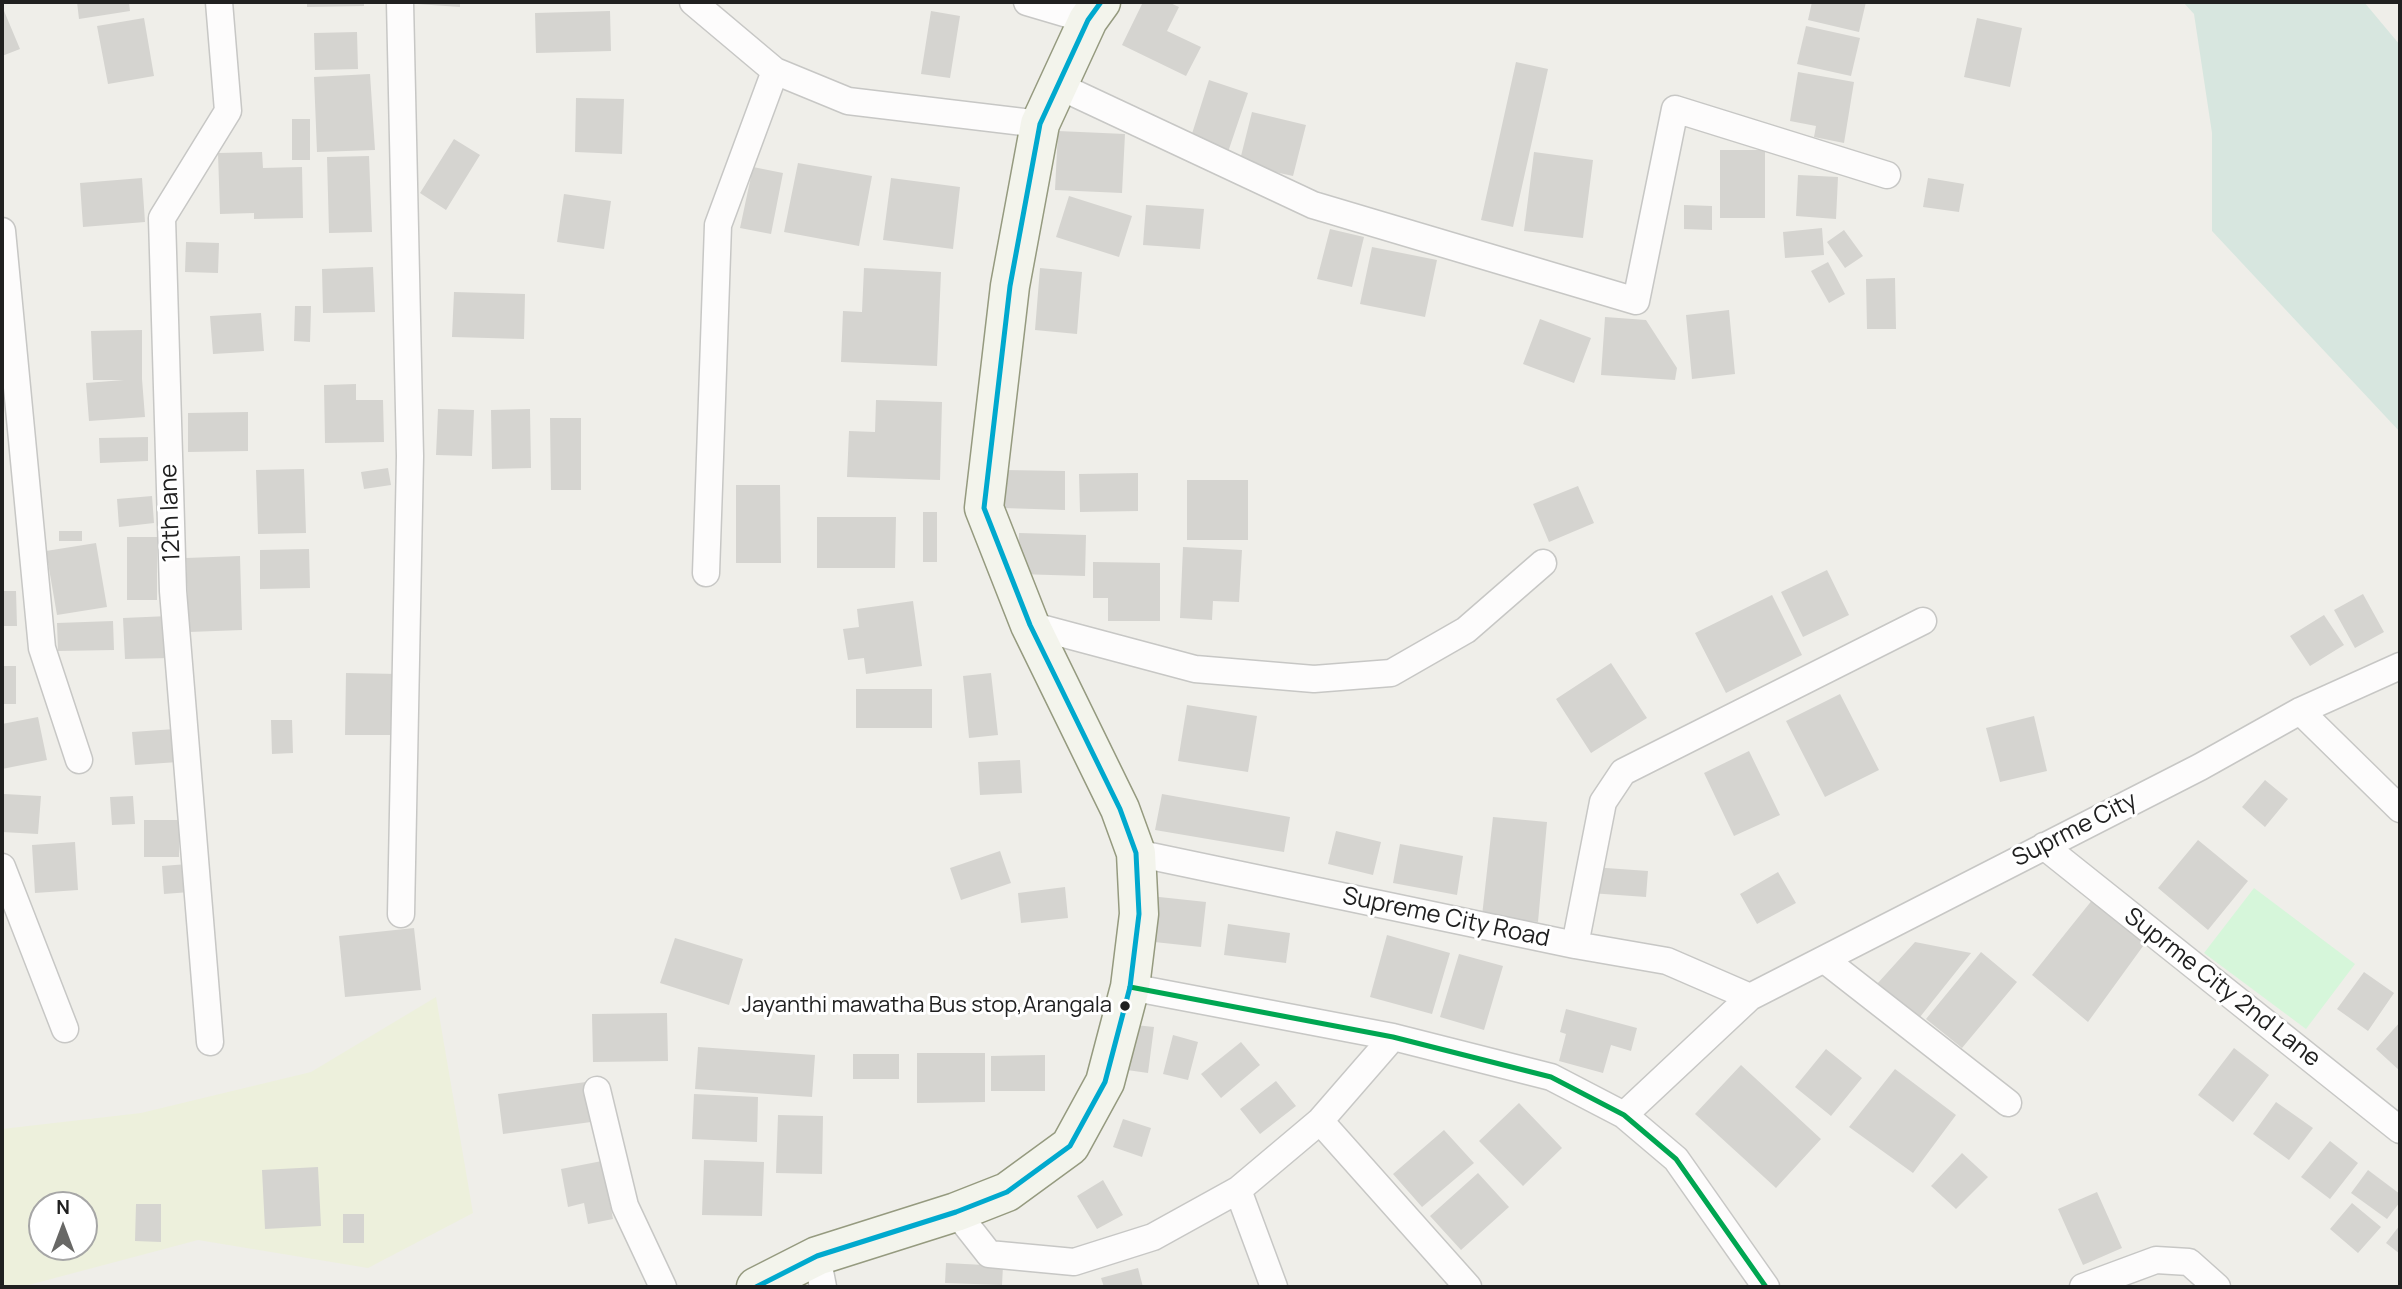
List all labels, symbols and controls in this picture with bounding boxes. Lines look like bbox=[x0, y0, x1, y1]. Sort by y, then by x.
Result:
street label: 12th lane bbox=[155, 463, 187, 563]
street label: Suprme City bbox=[2008, 786, 2142, 874]
street label: Supreme City Road bbox=[1340, 882, 1552, 954]
street label: Suprme City 2nd Lane bbox=[2118, 902, 2326, 1074]
place label: Jayanthi mawatha Bus stop,Arangala bbox=[742, 993, 1112, 1019]
marker: Jayanthi mawatha Bus stop,Arangala bbox=[1118, 999, 1132, 1013]
north arrow bbox=[28, 1191, 98, 1261]
text: N bbox=[56, 1194, 70, 1220]

